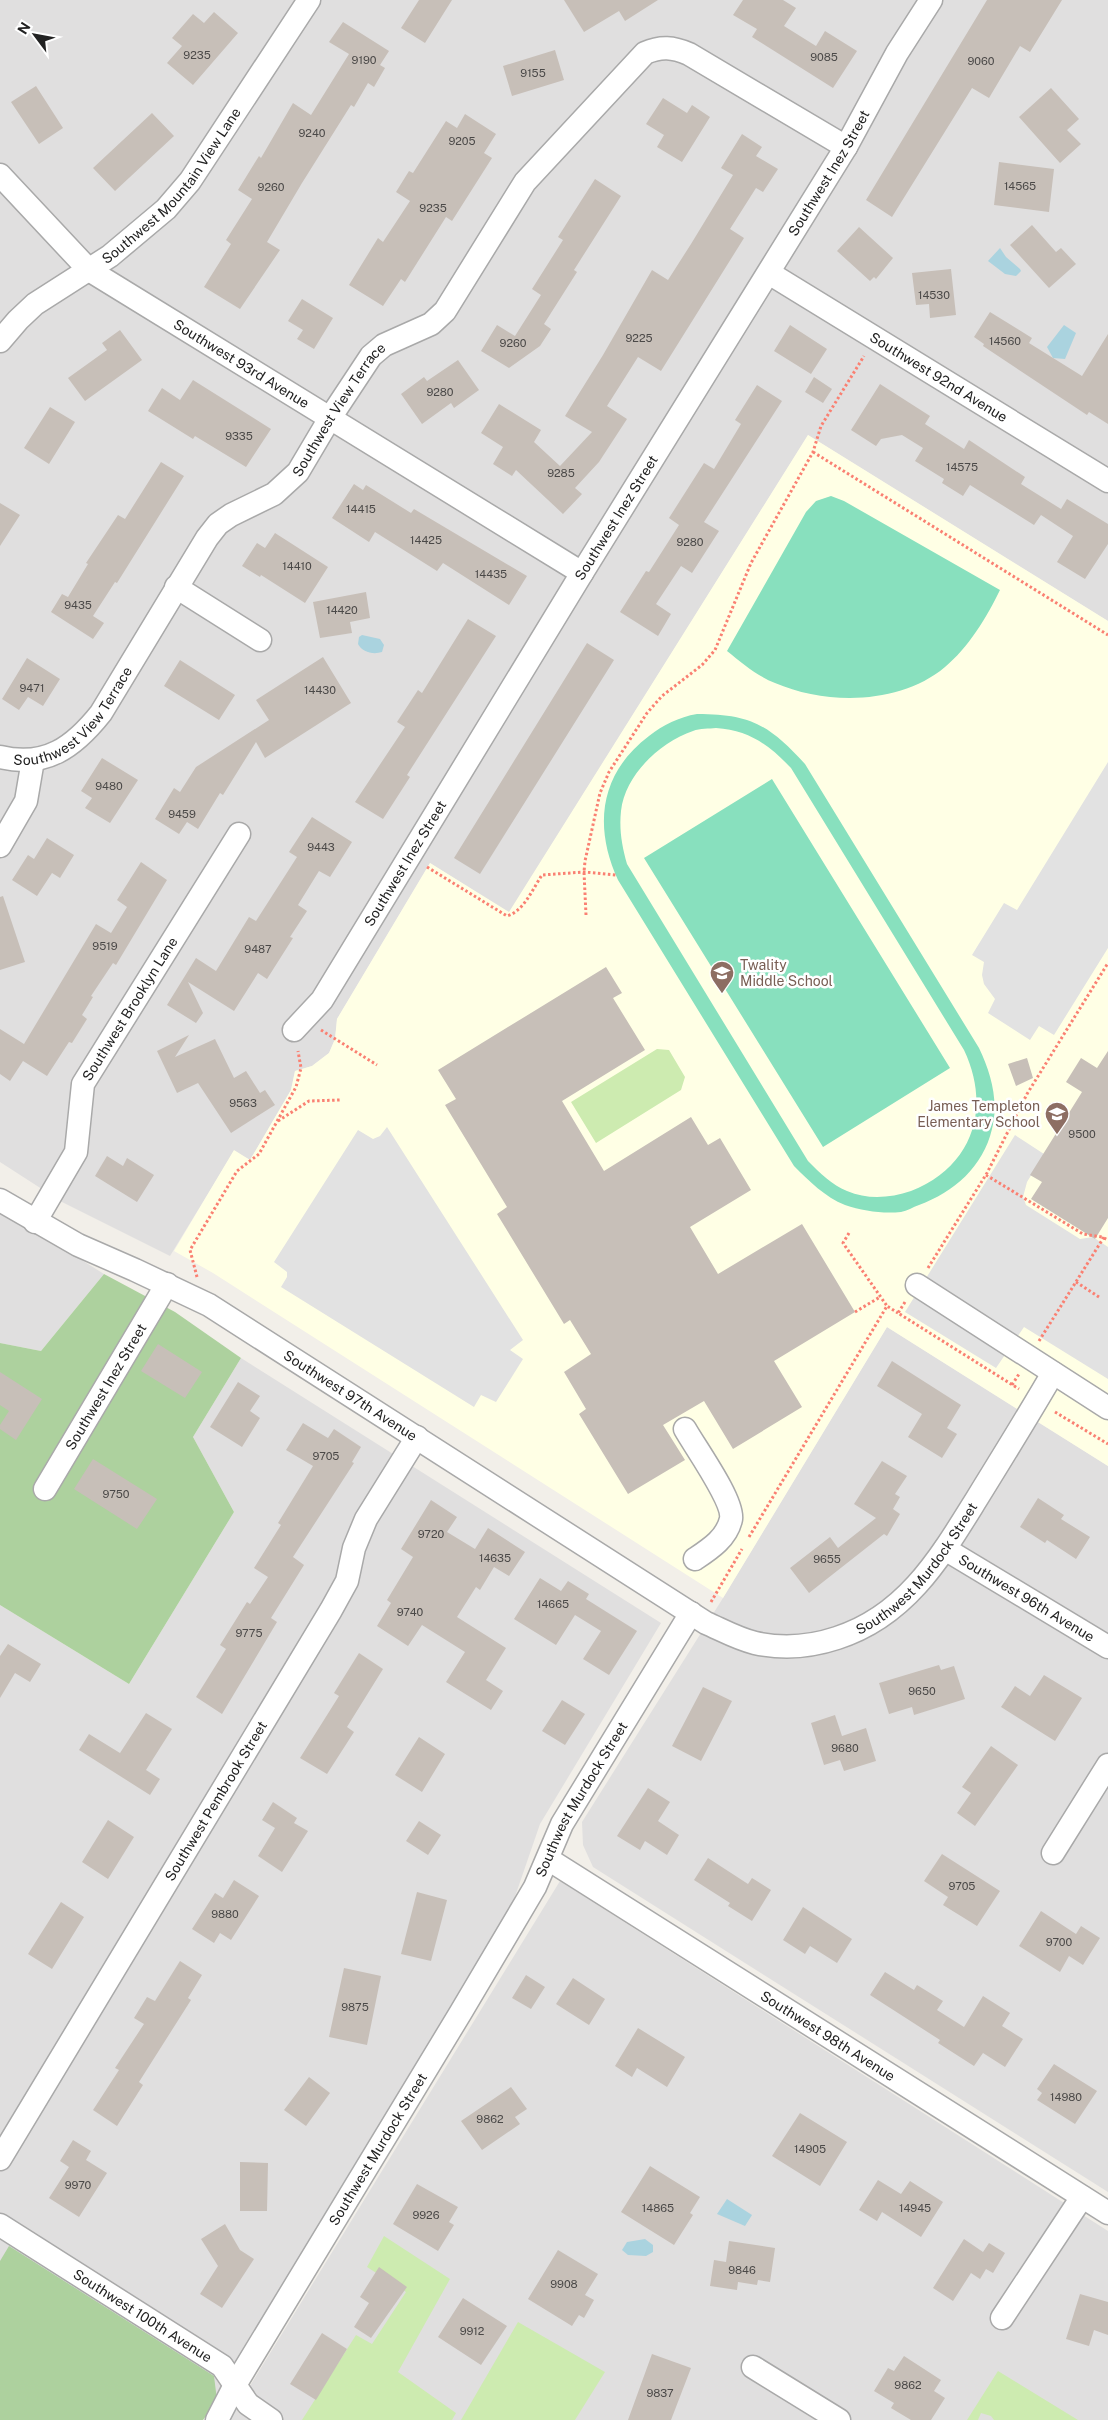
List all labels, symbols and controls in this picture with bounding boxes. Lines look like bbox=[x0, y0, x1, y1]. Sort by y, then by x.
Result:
north arrow bbox=[10, 10, 60, 60]
text: N bbox=[14, 19, 34, 37]
house number: 9235 bbox=[183, 49, 211, 61]
house number: 9085 bbox=[810, 51, 838, 63]
house number: 9190 bbox=[352, 54, 377, 66]
house number: 9060 bbox=[968, 55, 995, 67]
house number: 9155 bbox=[520, 67, 546, 79]
street label: Southwest Mountain View Lane bbox=[99, 105, 244, 267]
street label: Southwest Inez Street bbox=[785, 107, 873, 239]
house number: 9240 bbox=[298, 127, 326, 139]
house number: 9205 bbox=[448, 135, 476, 147]
house number: 14565 bbox=[1004, 180, 1036, 192]
house number: 9260 bbox=[258, 181, 285, 193]
house number: 9235 bbox=[419, 202, 447, 214]
house number: 14530 bbox=[918, 289, 950, 301]
street label: Southwest 93rd Avenue bbox=[171, 316, 312, 411]
street label: Southwest 92nd Avenue bbox=[867, 329, 1010, 425]
house number: 9225 bbox=[625, 332, 653, 344]
house number: 14560 bbox=[989, 335, 1021, 347]
house number: 9260 bbox=[500, 337, 527, 349]
street label: Southwest View Terrace bbox=[289, 339, 389, 479]
house number: 9280 bbox=[426, 386, 454, 398]
house number: 9335 bbox=[225, 430, 253, 442]
street label: Southwest Inez Street bbox=[572, 452, 661, 583]
house number: 14575 bbox=[946, 461, 978, 473]
house number: 9285 bbox=[547, 467, 575, 479]
house number: 14415 bbox=[346, 503, 376, 515]
house number: 14425 bbox=[410, 534, 442, 546]
house number: 9280 bbox=[676, 536, 704, 548]
house number: 14410 bbox=[282, 560, 312, 572]
house number: 14435 bbox=[475, 568, 507, 580]
house number: 9435 bbox=[64, 599, 92, 611]
house number: 14420 bbox=[326, 604, 358, 616]
street label: Southwest View Terrace bbox=[13, 664, 135, 768]
house number: 9471 bbox=[19, 682, 45, 694]
house number: 14430 bbox=[304, 684, 336, 696]
house number: 9480 bbox=[95, 780, 123, 792]
street label: Southwest Inez Street bbox=[361, 798, 449, 929]
house number: 9459 bbox=[168, 808, 196, 820]
house number: 9443 bbox=[307, 841, 335, 853]
street label: Southwest Brooklyn Lane bbox=[79, 934, 181, 1084]
house number: 9519 bbox=[92, 940, 118, 952]
house number: 9487 bbox=[244, 943, 272, 955]
place label: Twality Middle School bbox=[740, 957, 833, 989]
school or university icon: Twality Middle School bbox=[709, 960, 735, 994]
house number: 9563 bbox=[229, 1097, 257, 1109]
place label: James Templeton Elementary School bbox=[917, 1098, 1040, 1130]
school or university icon: James Templeton Elementary School bbox=[1044, 1101, 1070, 1135]
house number: 9500 bbox=[1068, 1128, 1096, 1140]
street label: Southwest Inez Street bbox=[62, 1321, 150, 1453]
street label: Southwest 97th Avenue bbox=[281, 1347, 420, 1444]
house number: 9705 bbox=[313, 1450, 339, 1462]
house number: 9750 bbox=[102, 1488, 130, 1500]
street label: Southwest Murdock Street bbox=[853, 1499, 981, 1638]
house number: 9720 bbox=[418, 1528, 445, 1540]
street label: Southwest 96th Avenue bbox=[956, 1551, 1097, 1645]
house number: 14635 bbox=[479, 1552, 511, 1564]
house number: 9655 bbox=[813, 1553, 841, 1565]
house number: 14665 bbox=[537, 1598, 569, 1610]
house number: 9740 bbox=[397, 1606, 424, 1618]
house number: 9775 bbox=[235, 1627, 263, 1639]
house number: 9650 bbox=[908, 1685, 936, 1697]
street label: Southwest Pembrook Street bbox=[162, 1718, 270, 1884]
street label: Southwest Murdock Street bbox=[532, 1719, 631, 1879]
house number: 9680 bbox=[831, 1742, 859, 1754]
house number: 9705 bbox=[949, 1880, 975, 1892]
house number: 9880 bbox=[211, 1908, 239, 1920]
house number: 9700 bbox=[1046, 1936, 1072, 1948]
street label: Southwest 98th Avenue bbox=[758, 1987, 898, 2084]
house number: 9875 bbox=[341, 2001, 369, 2013]
street label: Southwest Murdock Street bbox=[326, 2070, 430, 2228]
house number: 14980 bbox=[1050, 2091, 1082, 2103]
house number: 9862 bbox=[476, 2113, 504, 2125]
house number: 14905 bbox=[794, 2143, 826, 2155]
house number: 9970 bbox=[65, 2179, 92, 2191]
house number: 14865 bbox=[642, 2202, 674, 2214]
house number: 14945 bbox=[899, 2202, 931, 2214]
house number: 9926 bbox=[412, 2209, 440, 2221]
house number: 9846 bbox=[728, 2264, 756, 2276]
street label: Southwest 100th Avenue bbox=[70, 2266, 215, 2366]
house number: 9908 bbox=[550, 2278, 578, 2290]
house number: 9912 bbox=[460, 2325, 485, 2337]
house number: 9862 bbox=[894, 2379, 922, 2391]
house number: 9837 bbox=[646, 2387, 674, 2399]

